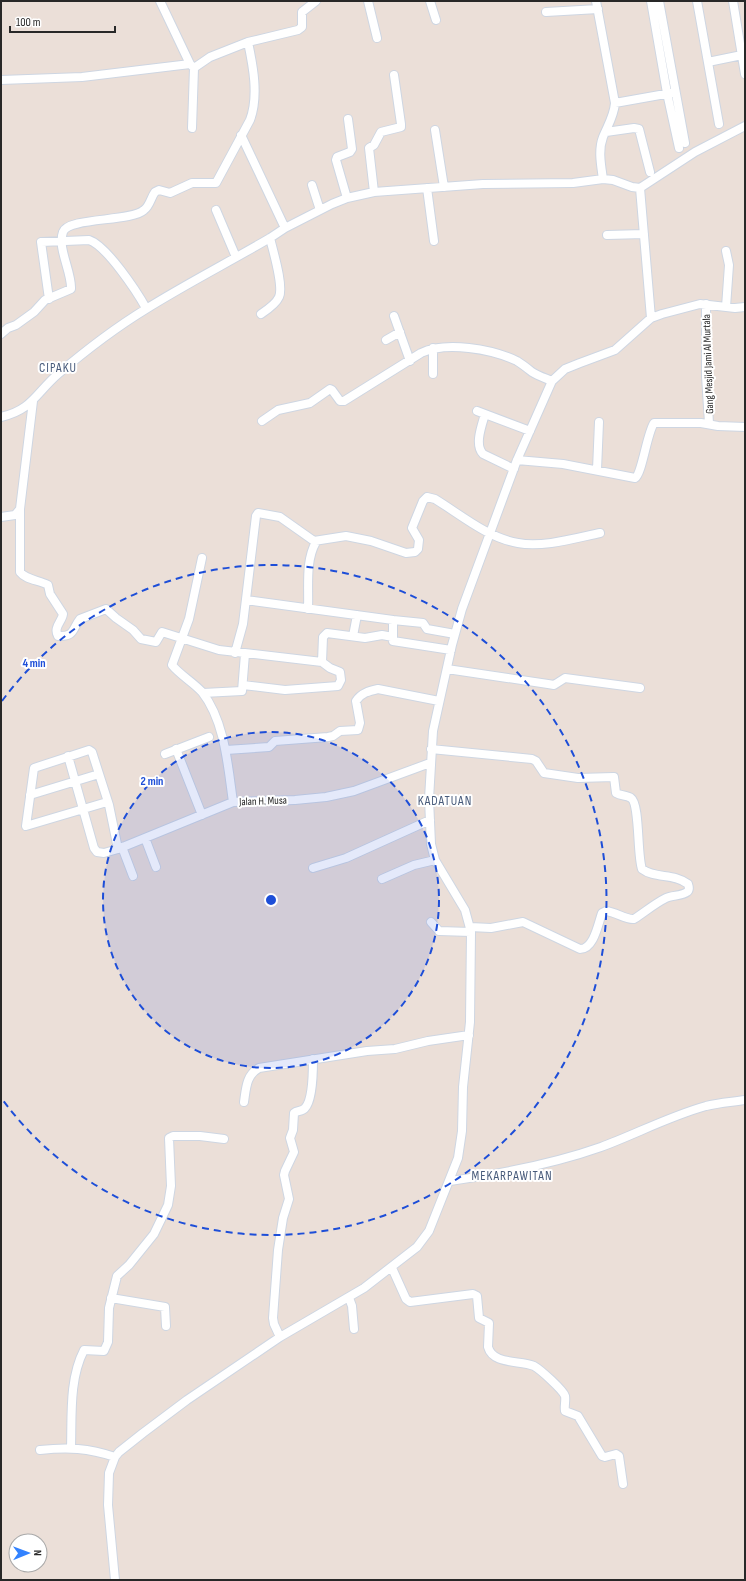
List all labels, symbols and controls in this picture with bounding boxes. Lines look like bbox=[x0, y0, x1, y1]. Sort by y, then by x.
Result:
scale bar bbox=[10, 8, 115, 34]
text: 100 m bbox=[16, 15, 41, 30]
street label: Gang Mesjid Jami Al Murtala bbox=[700, 314, 716, 414]
district label: CIPAKU bbox=[39, 360, 77, 376]
text: 4 min bbox=[22, 656, 46, 671]
text: 2 min bbox=[141, 774, 163, 789]
district label: KADATUAN bbox=[418, 793, 472, 809]
street label: Jalan H. Musa bbox=[238, 794, 287, 808]
centre of rings bbox=[264, 893, 278, 907]
district label: MEKARPAWITAN bbox=[471, 1168, 553, 1184]
north arrow bbox=[8, 1533, 48, 1573]
text: N bbox=[31, 1550, 44, 1556]

